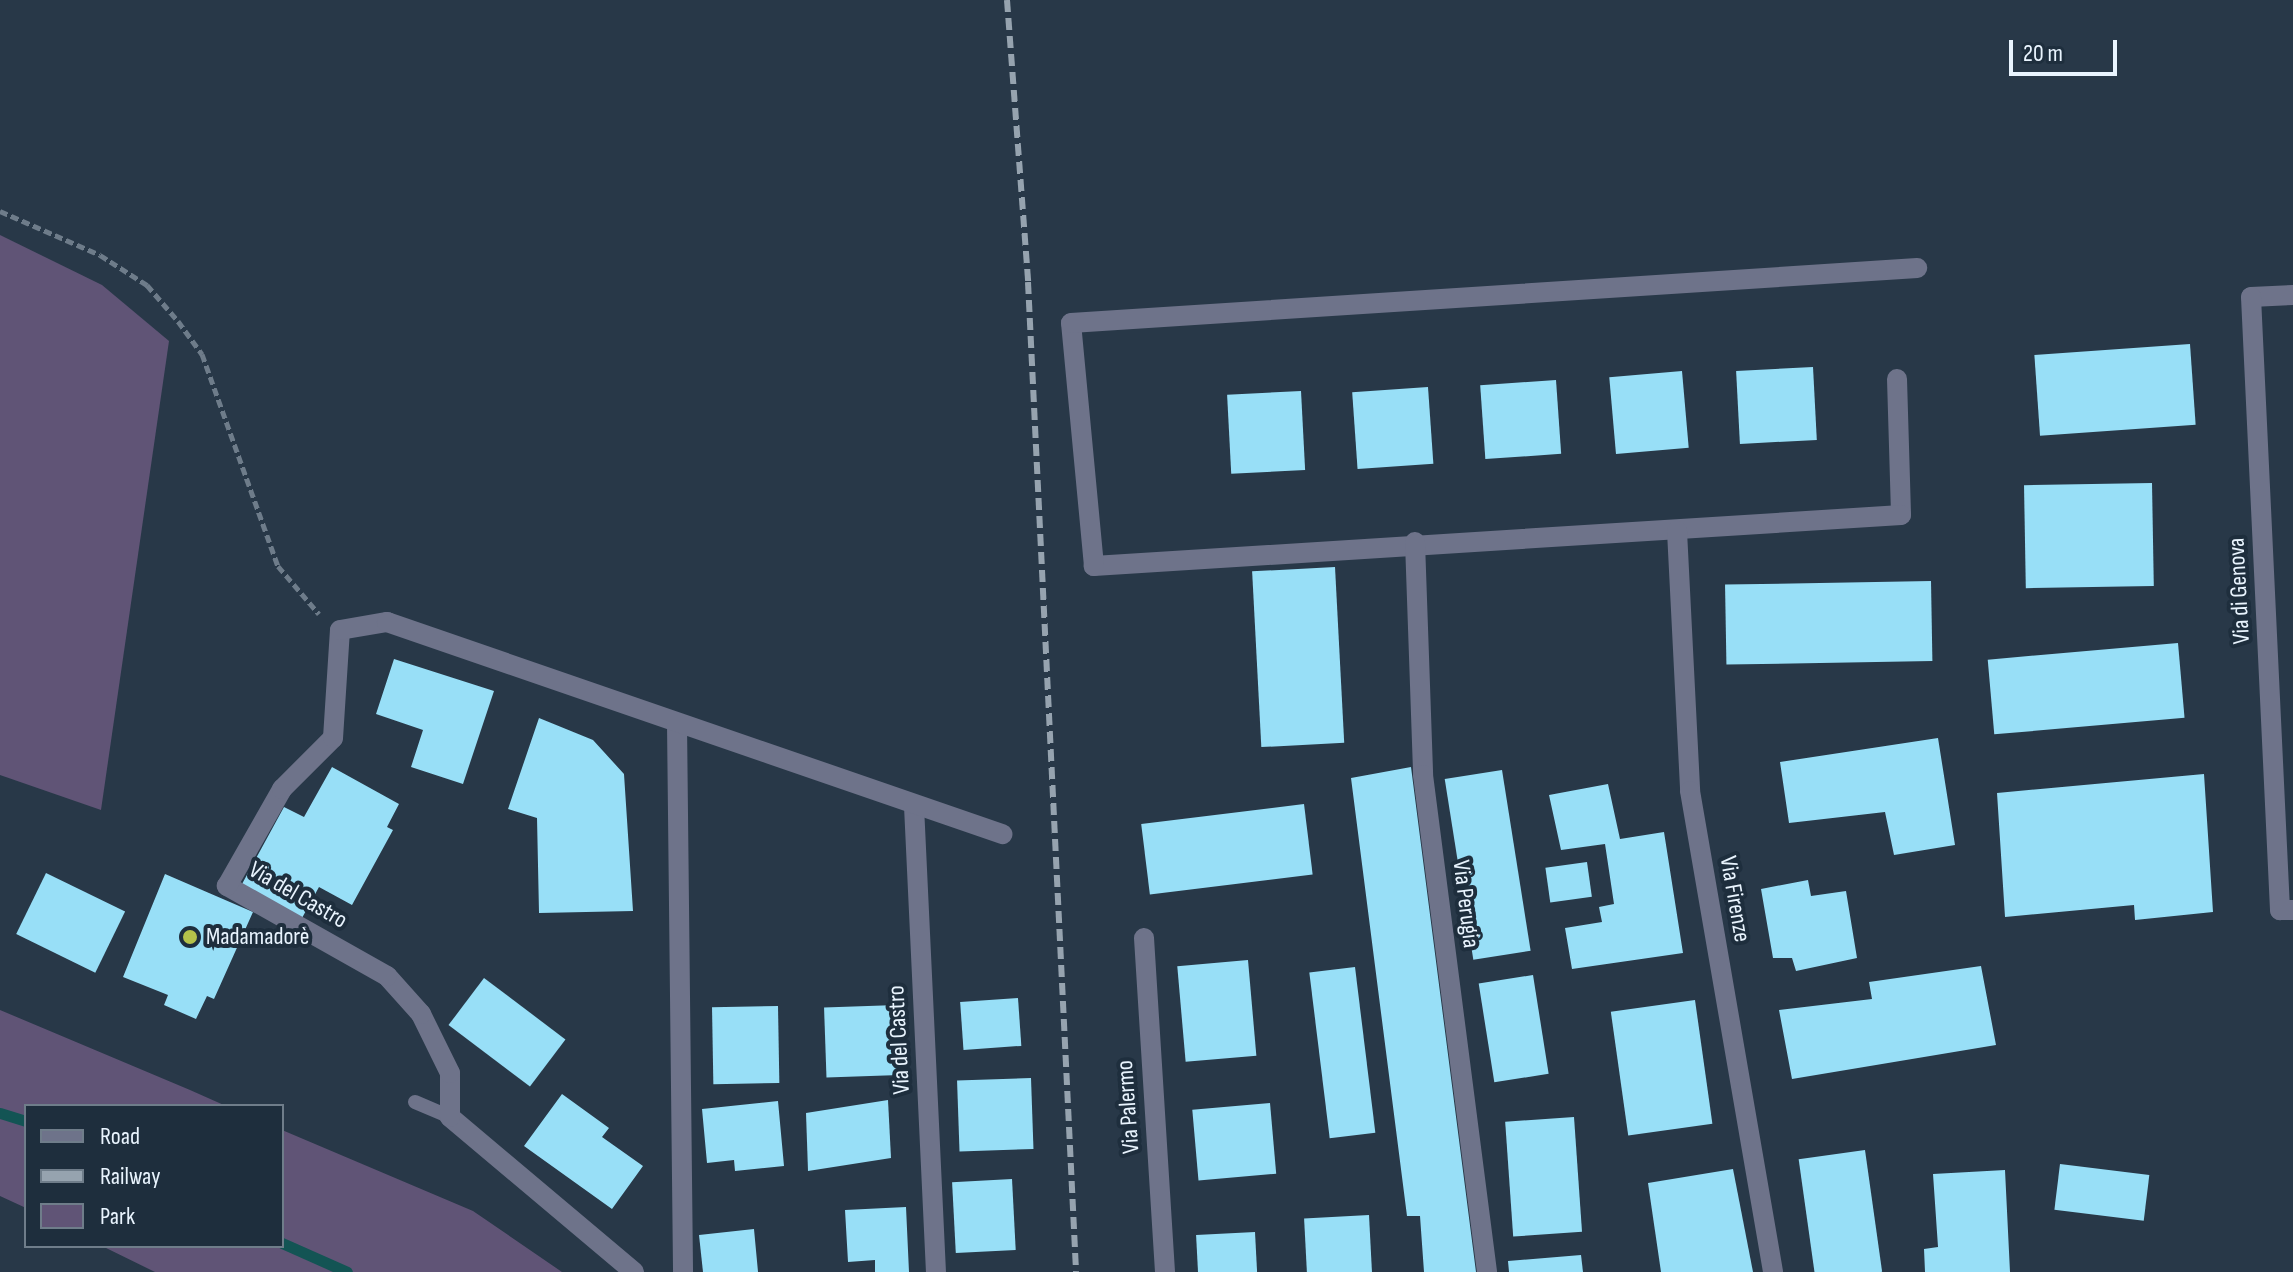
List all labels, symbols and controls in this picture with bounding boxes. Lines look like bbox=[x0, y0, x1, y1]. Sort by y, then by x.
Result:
scale bar bbox=[2013, 24, 2121, 74]
text: 20 m bbox=[2023, 39, 2063, 68]
street label: Via di Genova bbox=[2222, 537, 2256, 645]
street label: Via Firenze bbox=[1713, 854, 1757, 944]
street label: Via del Castro bbox=[244, 855, 352, 935]
street label: Via Perugia bbox=[1446, 858, 1486, 950]
place label: Madamadorè bbox=[206, 923, 310, 951]
marker: Madamadorè bbox=[181, 928, 199, 946]
street label: Via del Castro bbox=[882, 985, 916, 1095]
street label: Via Palermo bbox=[1110, 1059, 1146, 1155]
legend bbox=[24, 1104, 284, 1248]
text: Road bbox=[100, 1122, 140, 1151]
text: Railway bbox=[100, 1162, 160, 1191]
text: Park bbox=[100, 1202, 135, 1231]

